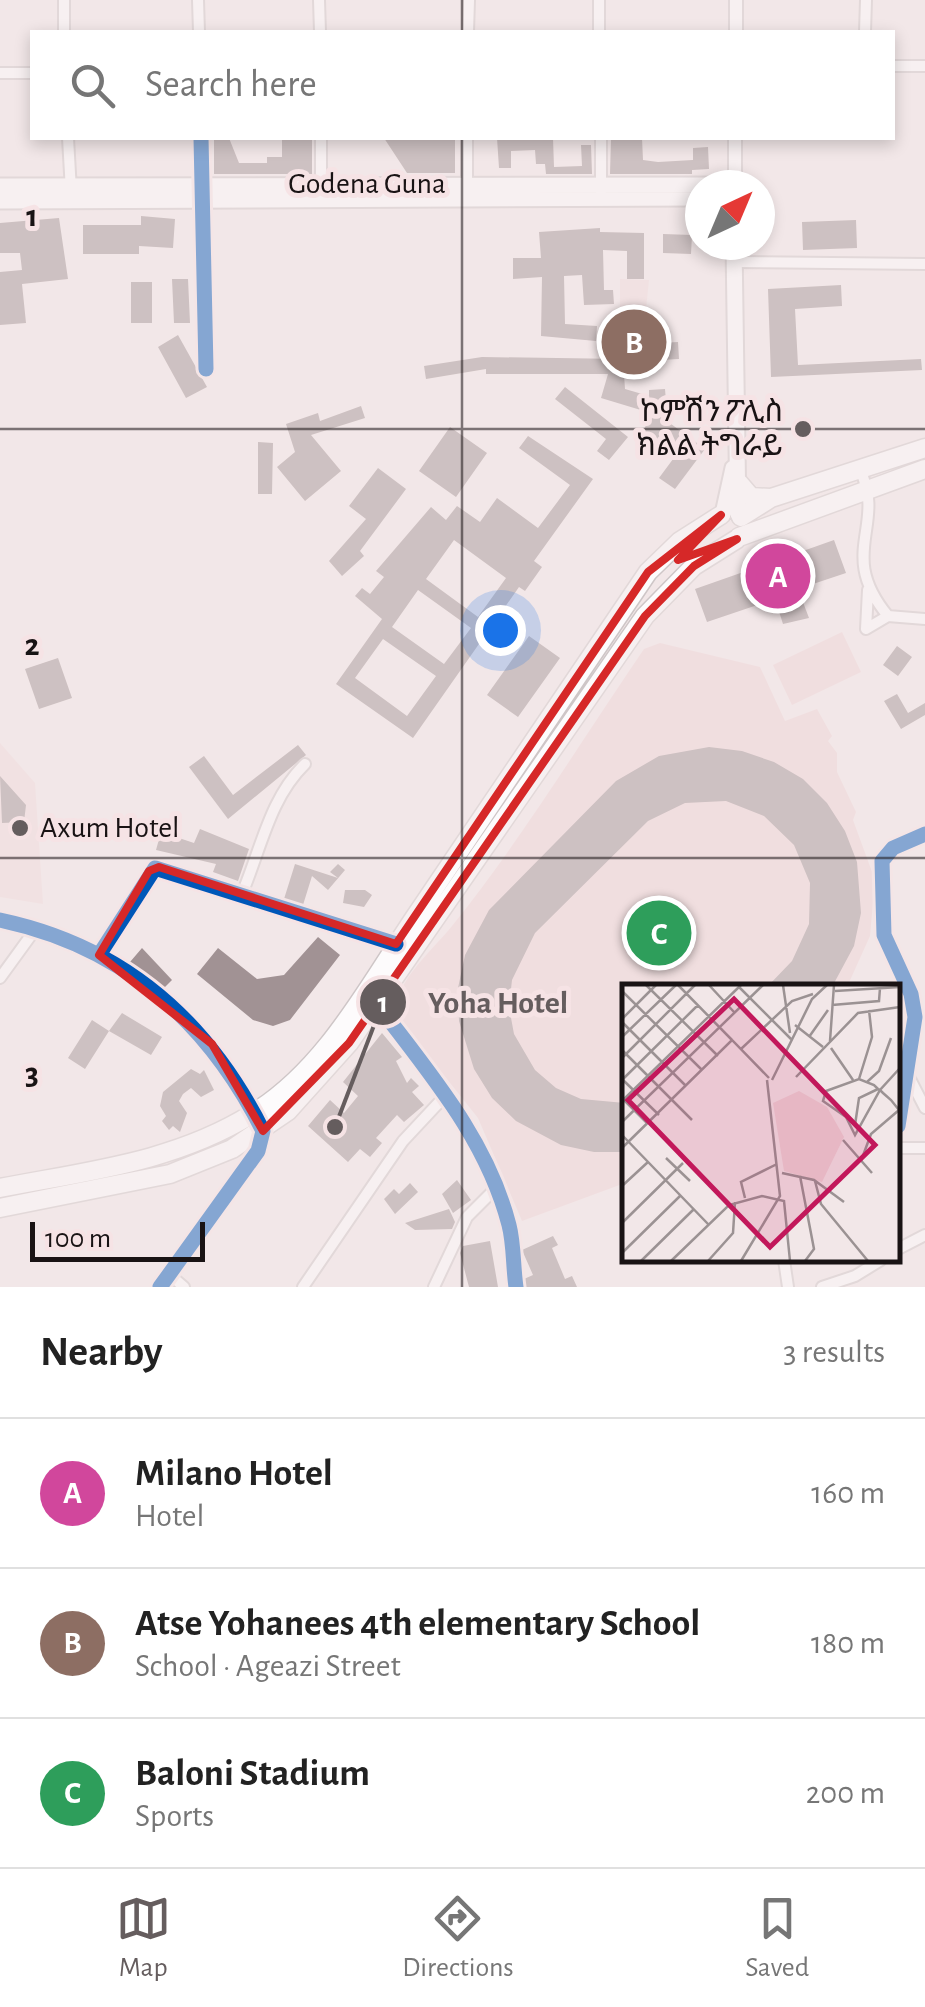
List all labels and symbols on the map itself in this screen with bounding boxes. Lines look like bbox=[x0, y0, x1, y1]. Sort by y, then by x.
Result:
street label: Godena Guna bbox=[288, 169, 446, 199]
north arrow bbox=[685, 170, 775, 260]
text: 1 bbox=[26, 200, 38, 232]
pin: B bbox=[602, 304, 666, 380]
place label: ኮምሽን ፖሊስ ክልል ትግራይ bbox=[636, 395, 783, 461]
marker: ኮምሽን ፖሊስ ክልል ትግራይ bbox=[792, 418, 814, 440]
pin: A bbox=[746, 538, 810, 614]
your location bbox=[475, 605, 526, 656]
text: 2 bbox=[24, 629, 40, 661]
place label: Axum Hotel bbox=[40, 813, 179, 843]
marker: Axum Hotel bbox=[9, 817, 31, 839]
pin: C bbox=[626, 896, 692, 970]
callout: Yoha Hotel bbox=[358, 971, 588, 1033]
inset map bbox=[622, 984, 900, 1262]
text: Yoha Hotel bbox=[428, 987, 568, 1019]
text: 1 bbox=[378, 988, 388, 1018]
text: 3 bbox=[25, 1058, 39, 1090]
scale bar bbox=[30, 1217, 205, 1262]

